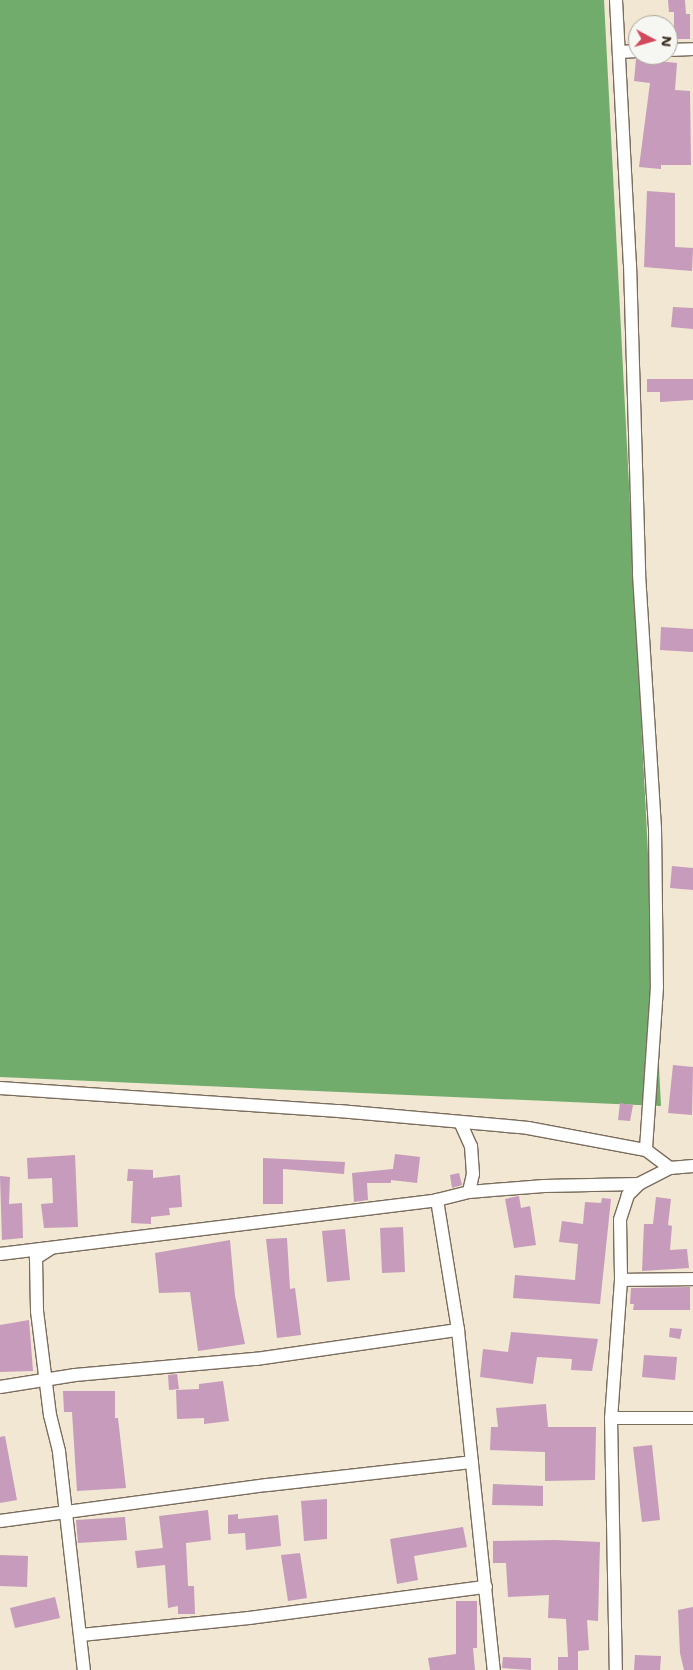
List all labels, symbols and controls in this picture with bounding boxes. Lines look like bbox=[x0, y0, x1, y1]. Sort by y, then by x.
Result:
north arrow bbox=[628, 15, 678, 65]
text: N bbox=[657, 35, 676, 48]

